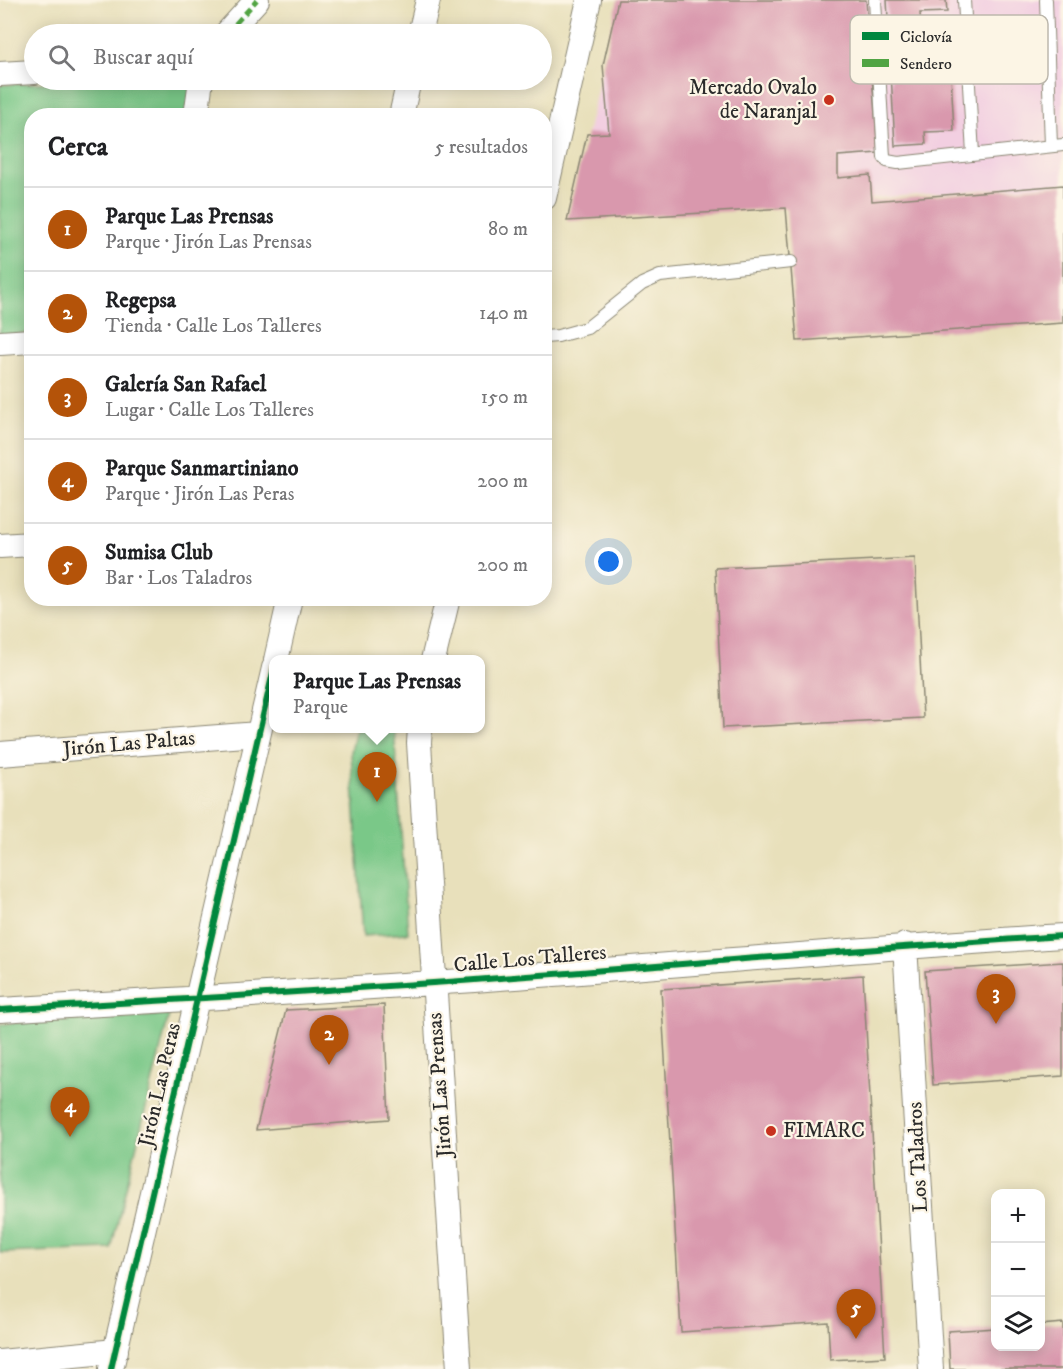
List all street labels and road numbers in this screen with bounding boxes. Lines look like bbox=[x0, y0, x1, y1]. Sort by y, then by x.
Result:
street label: Jirón Las Paltas bbox=[60, 725, 196, 763]
street label: Calle Los Talleres bbox=[453, 939, 607, 979]
street label: Jirón Las Prensas bbox=[422, 1012, 458, 1160]
street label: Jirón Las Peras bbox=[133, 1020, 187, 1152]
street label: Los Taladros bbox=[902, 1101, 934, 1213]

